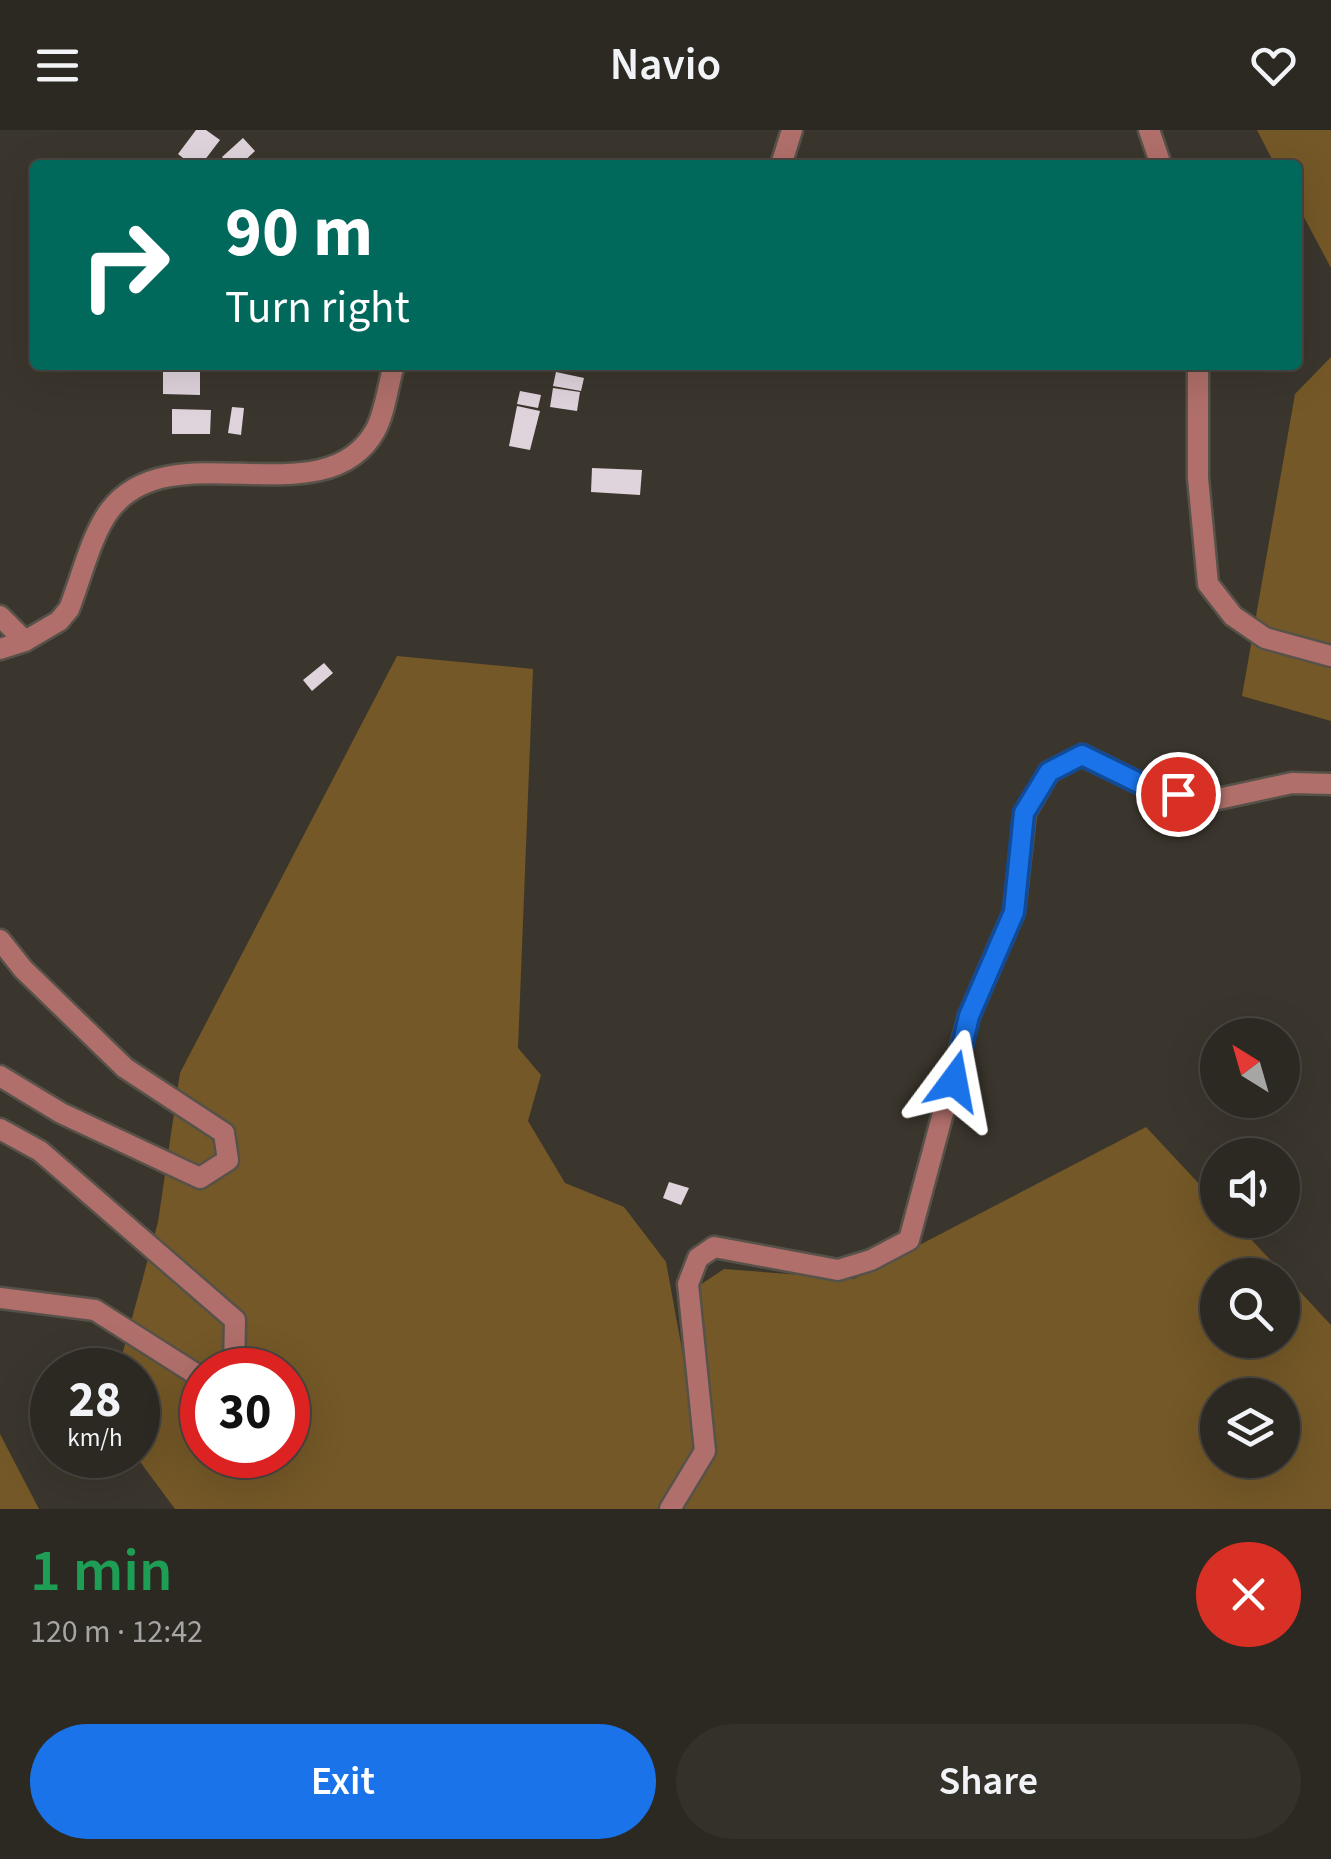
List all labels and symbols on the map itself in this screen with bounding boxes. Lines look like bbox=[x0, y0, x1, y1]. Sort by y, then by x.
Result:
pin bbox=[1136, 752, 1221, 837]
north arrow bbox=[1200, 1018, 1300, 1118]
position arrow bbox=[902, 1029, 1006, 1133]
speed limit sign: 30 bbox=[180, 1348, 310, 1478]

